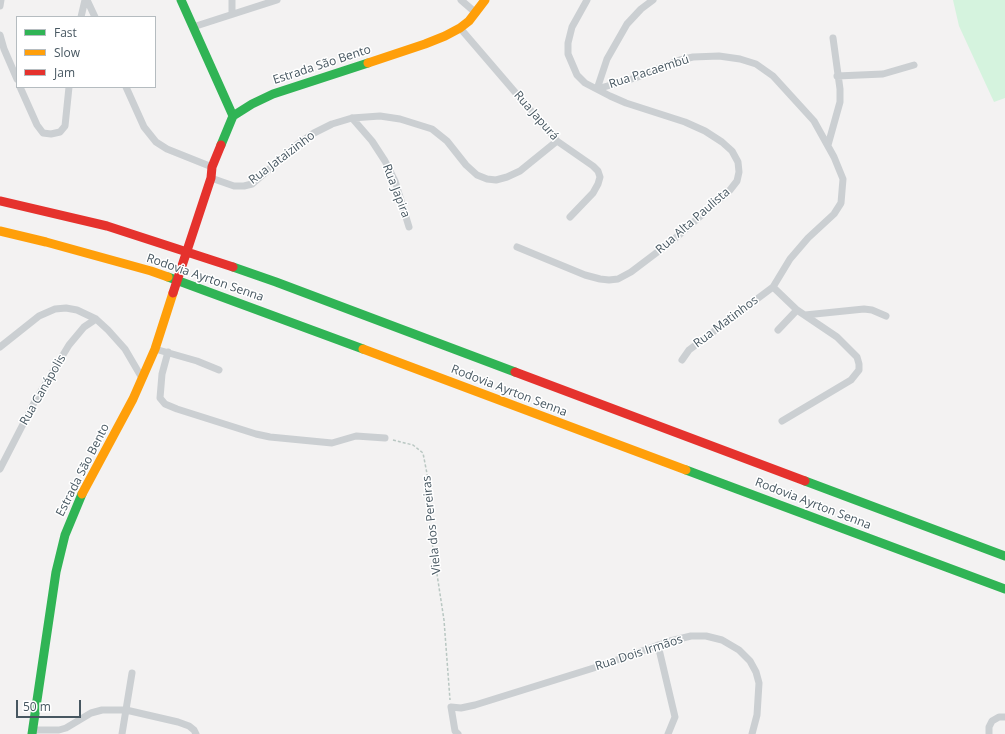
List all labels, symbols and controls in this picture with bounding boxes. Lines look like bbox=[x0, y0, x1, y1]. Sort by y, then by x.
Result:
legend bbox=[16, 16, 156, 88]
text: Fast bbox=[54, 24, 77, 41]
street label: Estrada São Bento bbox=[271, 42, 373, 88]
text: Slow bbox=[54, 44, 80, 61]
street label: Rua Pacaembú bbox=[607, 52, 691, 92]
text: Jam bbox=[54, 64, 75, 81]
street label: Rua Japurá bbox=[511, 88, 561, 144]
street label: Rua Jataizinho bbox=[246, 128, 318, 188]
street label: Rua Japira bbox=[379, 162, 413, 220]
street label: Rua Alta Paulista bbox=[653, 185, 733, 257]
street label: Rodovia Ayrton Senna bbox=[144, 251, 266, 305]
street label: Rua Matinhos bbox=[691, 293, 761, 351]
street label: Rua Canápolis bbox=[17, 352, 69, 428]
street label: Rodovia Ayrton Senna bbox=[449, 362, 569, 420]
street label: Estrada São Bento bbox=[53, 421, 113, 519]
street label: Viela dos Pereiras bbox=[420, 475, 444, 575]
street label: Rodovia Ayrton Senna bbox=[753, 475, 873, 533]
street label: Rua Dois Irmãos bbox=[593, 632, 685, 674]
scale bar bbox=[18, 692, 83, 718]
text: 50 m bbox=[23, 698, 51, 715]

